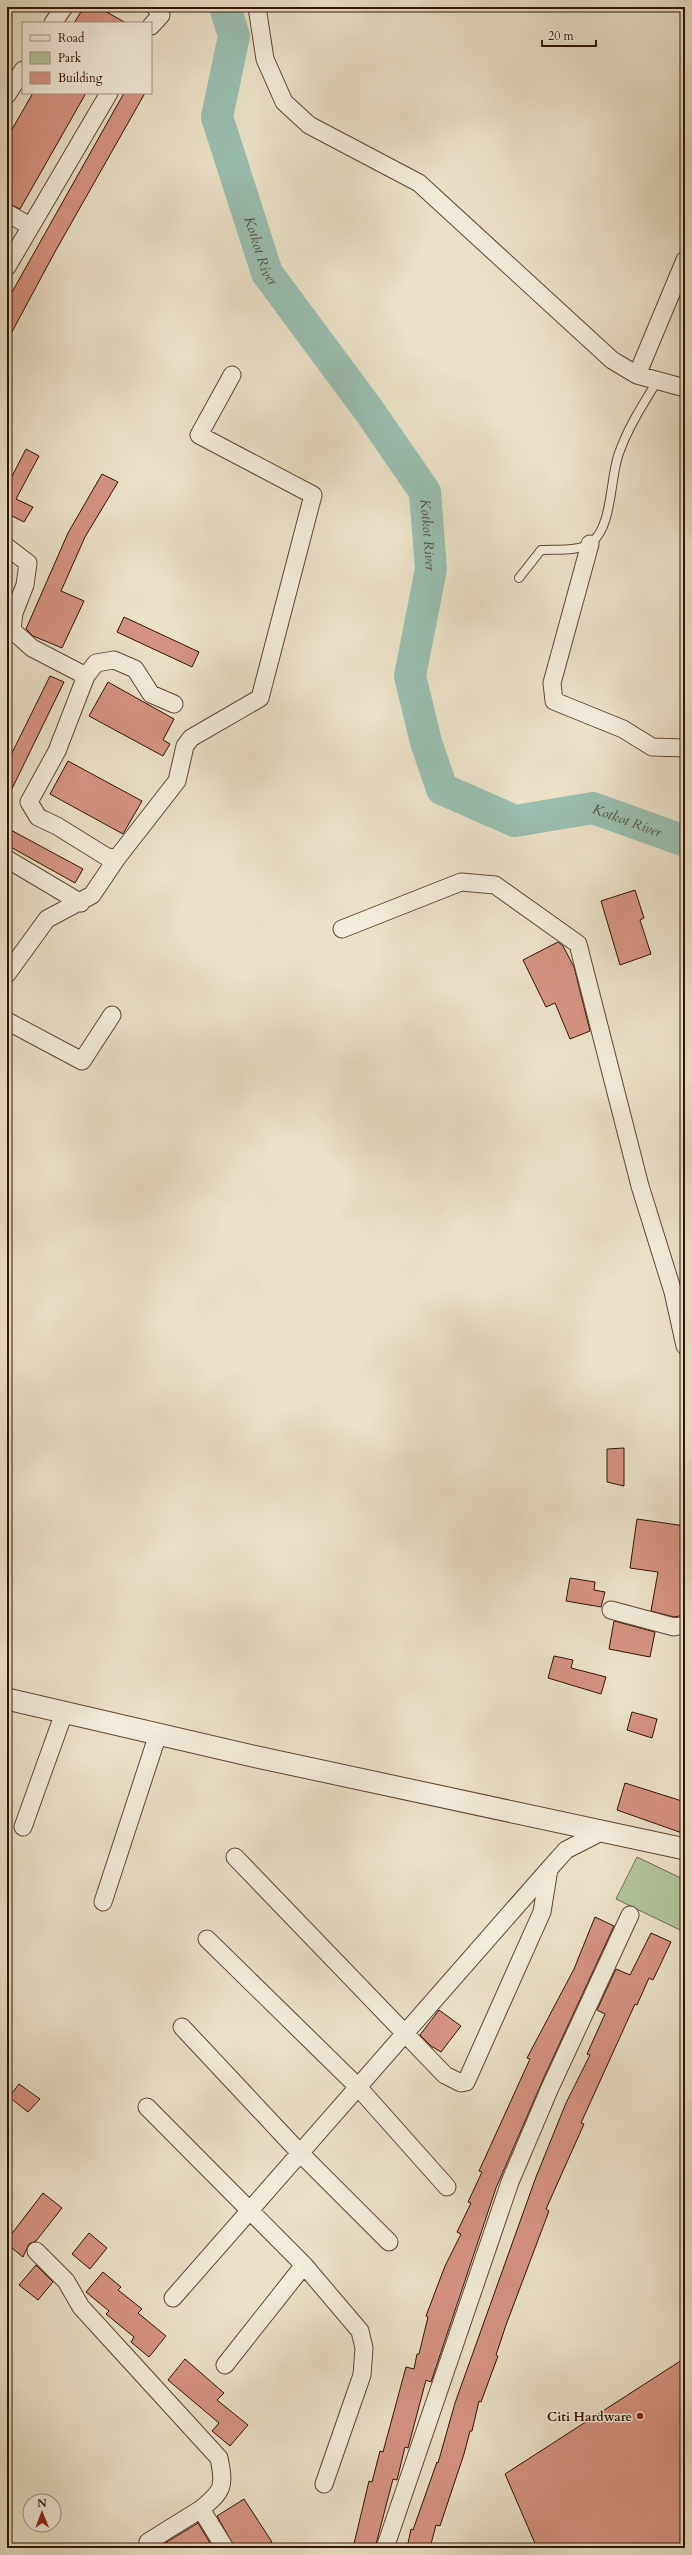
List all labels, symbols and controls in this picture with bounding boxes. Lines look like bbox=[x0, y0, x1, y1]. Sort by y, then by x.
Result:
legend bbox=[22, 22, 152, 94]
scale bar bbox=[542, 22, 596, 48]
text: 20 m bbox=[548, 28, 575, 44]
text: Road bbox=[58, 30, 85, 46]
text: Park bbox=[58, 50, 82, 66]
text: Building bbox=[58, 70, 103, 86]
water label: Kotkot River bbox=[239, 214, 282, 290]
water label: Kotkot River bbox=[416, 498, 440, 572]
water label: Kotkot River bbox=[590, 800, 665, 842]
place label: Citi Hardware bbox=[547, 2408, 632, 2426]
marker: Citi Hardware bbox=[635, 2411, 645, 2421]
north arrow bbox=[22, 2493, 62, 2533]
text: N bbox=[37, 2496, 47, 2511]

